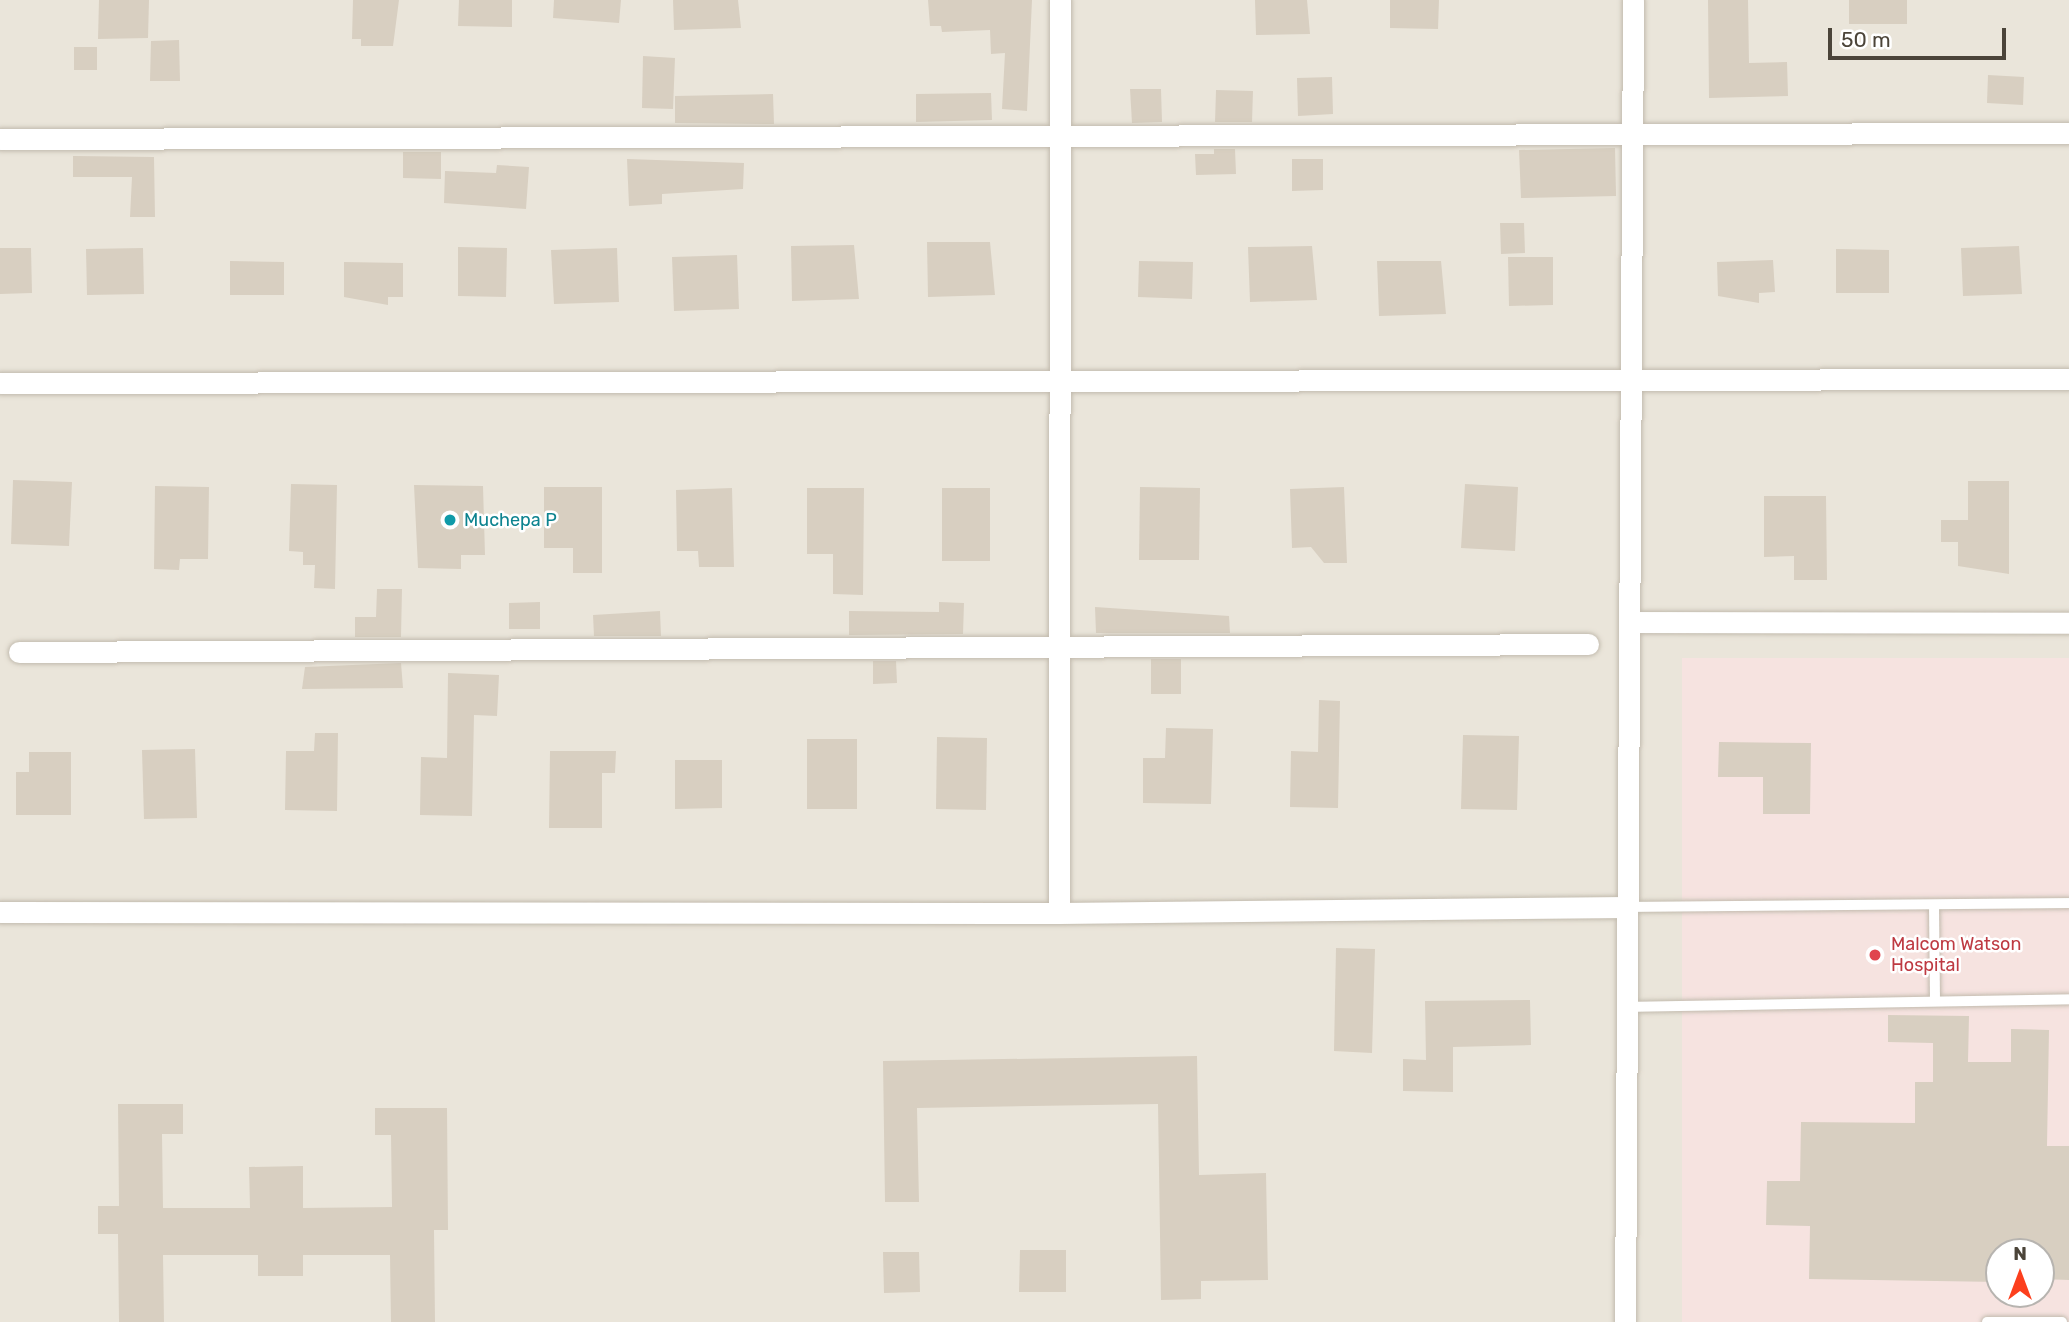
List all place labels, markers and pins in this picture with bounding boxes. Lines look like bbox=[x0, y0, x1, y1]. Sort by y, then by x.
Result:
place label: Muchepa P bbox=[464, 509, 557, 531]
marker: Muchepa P bbox=[442, 512, 458, 528]
place label: Malcom Watson Hospital bbox=[1891, 934, 2022, 976]
marker: Malcom Watson Hospital bbox=[1865, 945, 1885, 965]

